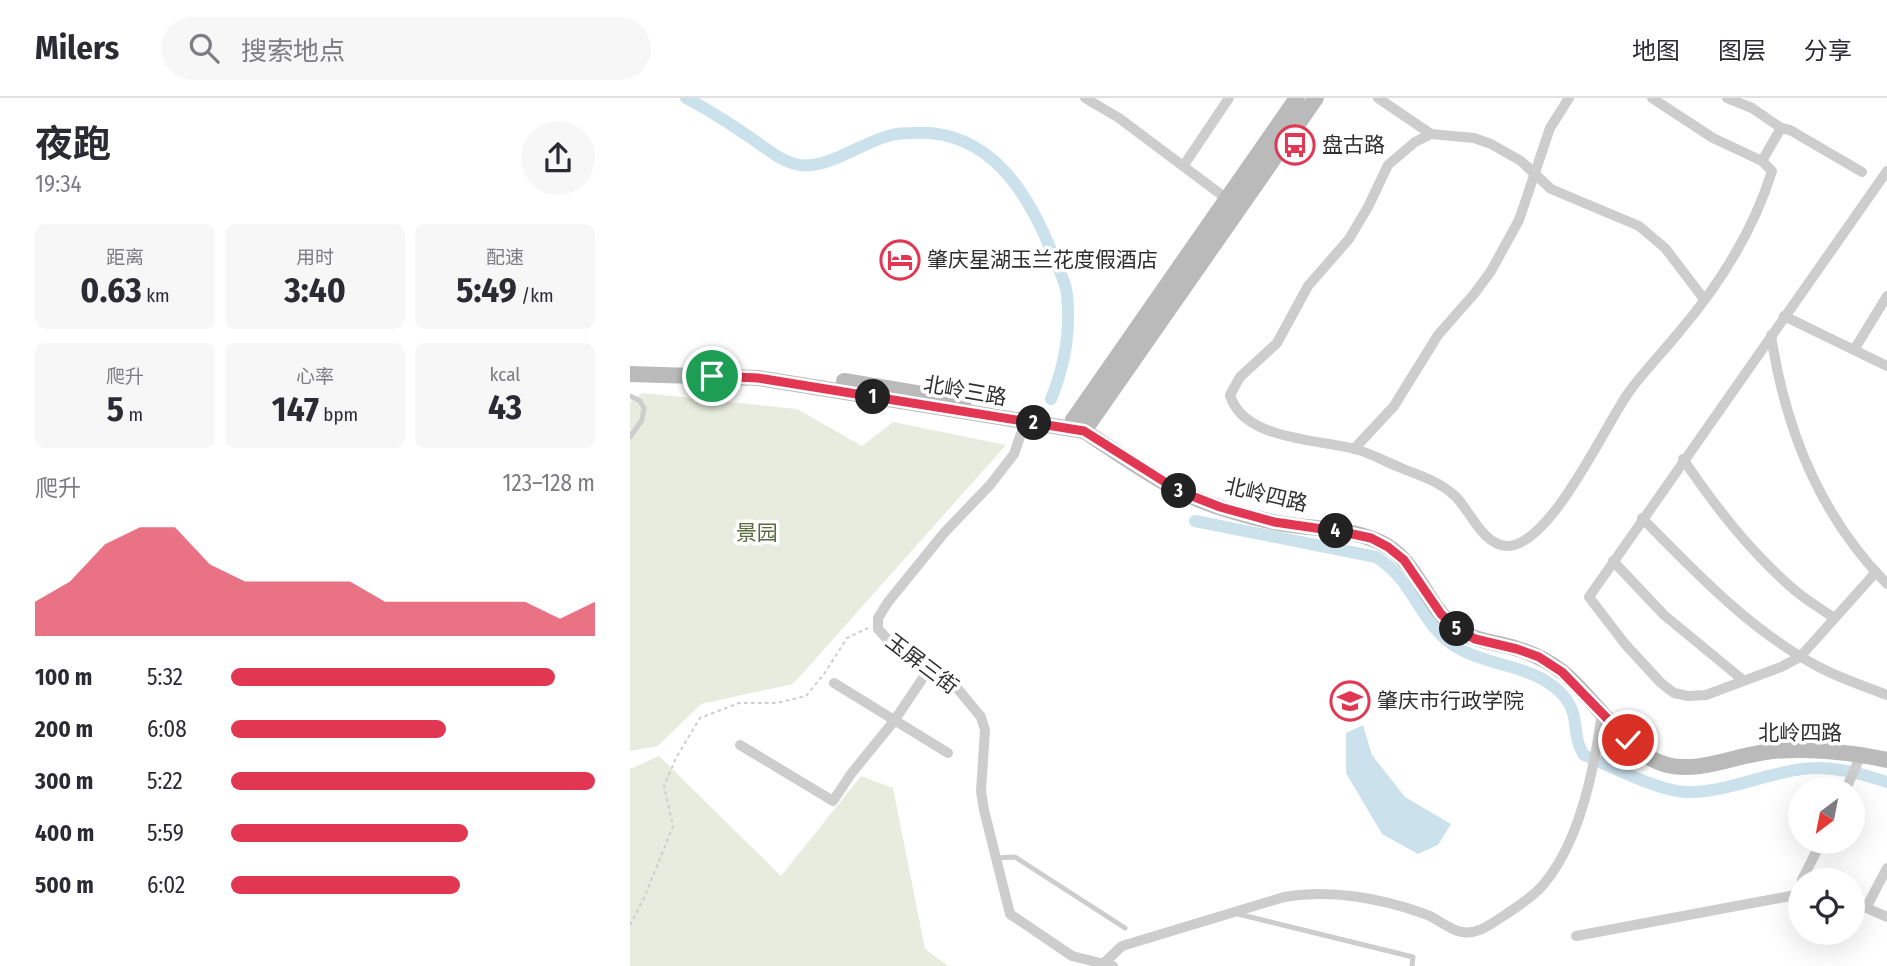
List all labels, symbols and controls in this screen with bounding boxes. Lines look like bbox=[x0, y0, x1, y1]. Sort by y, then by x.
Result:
search box bbox=[161, 17, 651, 80]
text: Milers bbox=[35, 28, 119, 68]
icon: search bbox=[185, 29, 223, 67]
text: 搜索地点 bbox=[241, 36, 345, 67]
text: 地图 bbox=[1632, 37, 1680, 65]
text: 图层 bbox=[1718, 37, 1766, 65]
text: 分享 bbox=[1804, 37, 1852, 65]
text: 夜跑 bbox=[35, 121, 111, 167]
button: share bbox=[521, 121, 595, 195]
bus stop icon: 盘古路 bbox=[1274, 124, 1316, 166]
place label: 盘古路 bbox=[1322, 132, 1385, 158]
text: 19:34 bbox=[35, 170, 82, 198]
hotel icon: 肇庆星湖玉兰花度假酒店 bbox=[879, 239, 921, 281]
text: 距离 bbox=[106, 246, 144, 269]
text: 用时 bbox=[296, 246, 334, 269]
text: 配速 bbox=[486, 246, 524, 269]
place label: 肇庆星湖玉兰花度假酒店 bbox=[927, 247, 1158, 273]
text: 0.63 bbox=[80, 269, 142, 311]
text: 3:40 bbox=[284, 269, 346, 311]
text: 5:49 bbox=[456, 269, 517, 311]
text: km bbox=[142, 284, 170, 307]
text: /km bbox=[517, 284, 554, 307]
pin bbox=[682, 346, 742, 406]
icon: arrive bbox=[693, 357, 731, 395]
text: kcal bbox=[490, 363, 520, 386]
text: 爬升 bbox=[106, 365, 144, 388]
text: 心率 bbox=[296, 365, 334, 388]
street label: 北岭三路 bbox=[921, 371, 1009, 411]
pin: 1 bbox=[856, 380, 890, 414]
text: 1 bbox=[868, 385, 877, 408]
text: 43 bbox=[488, 386, 522, 428]
text: 5 bbox=[107, 388, 124, 430]
text: 147 bbox=[272, 388, 319, 430]
text: m bbox=[124, 403, 143, 426]
text: bpm bbox=[319, 403, 358, 426]
pin: 2 bbox=[1016, 406, 1052, 440]
text: 2 bbox=[1029, 411, 1038, 434]
text: 123–128 m bbox=[503, 469, 595, 497]
street label: 北岭四路 bbox=[1222, 473, 1310, 517]
text: 爬升 bbox=[35, 474, 81, 502]
pin: 3 bbox=[1162, 474, 1196, 508]
text: 3 bbox=[1174, 479, 1183, 502]
pin: 4 bbox=[1318, 514, 1354, 548]
text: 4 bbox=[1331, 519, 1340, 542]
park label: 景园 bbox=[736, 520, 778, 546]
pin: 5 bbox=[1440, 612, 1474, 646]
text: 5 bbox=[1452, 617, 1461, 640]
street label: 玉屏三街 bbox=[881, 628, 963, 700]
text: 100 m bbox=[35, 663, 92, 691]
text: 5:32 bbox=[147, 663, 183, 691]
school or university icon: 肇庆市行政学院 bbox=[1329, 680, 1371, 722]
place label: 肇庆市行政学院 bbox=[1377, 688, 1524, 714]
pin bbox=[1598, 710, 1658, 770]
text: 200 m bbox=[35, 715, 93, 743]
text: 6:08 bbox=[147, 715, 187, 743]
street label: 北岭四路 bbox=[1758, 720, 1842, 746]
icon: check bbox=[1609, 721, 1647, 759]
text: 300 m bbox=[35, 767, 93, 795]
text: 5:22 bbox=[147, 767, 183, 795]
north arrow bbox=[1788, 777, 1866, 854]
map controls bbox=[1788, 777, 1865, 945]
text: 400 m bbox=[35, 819, 94, 847]
text: 5:59 bbox=[147, 819, 184, 847]
button: locate bbox=[1788, 868, 1865, 945]
text: 500 m bbox=[35, 871, 94, 899]
text: 6:02 bbox=[147, 871, 185, 899]

